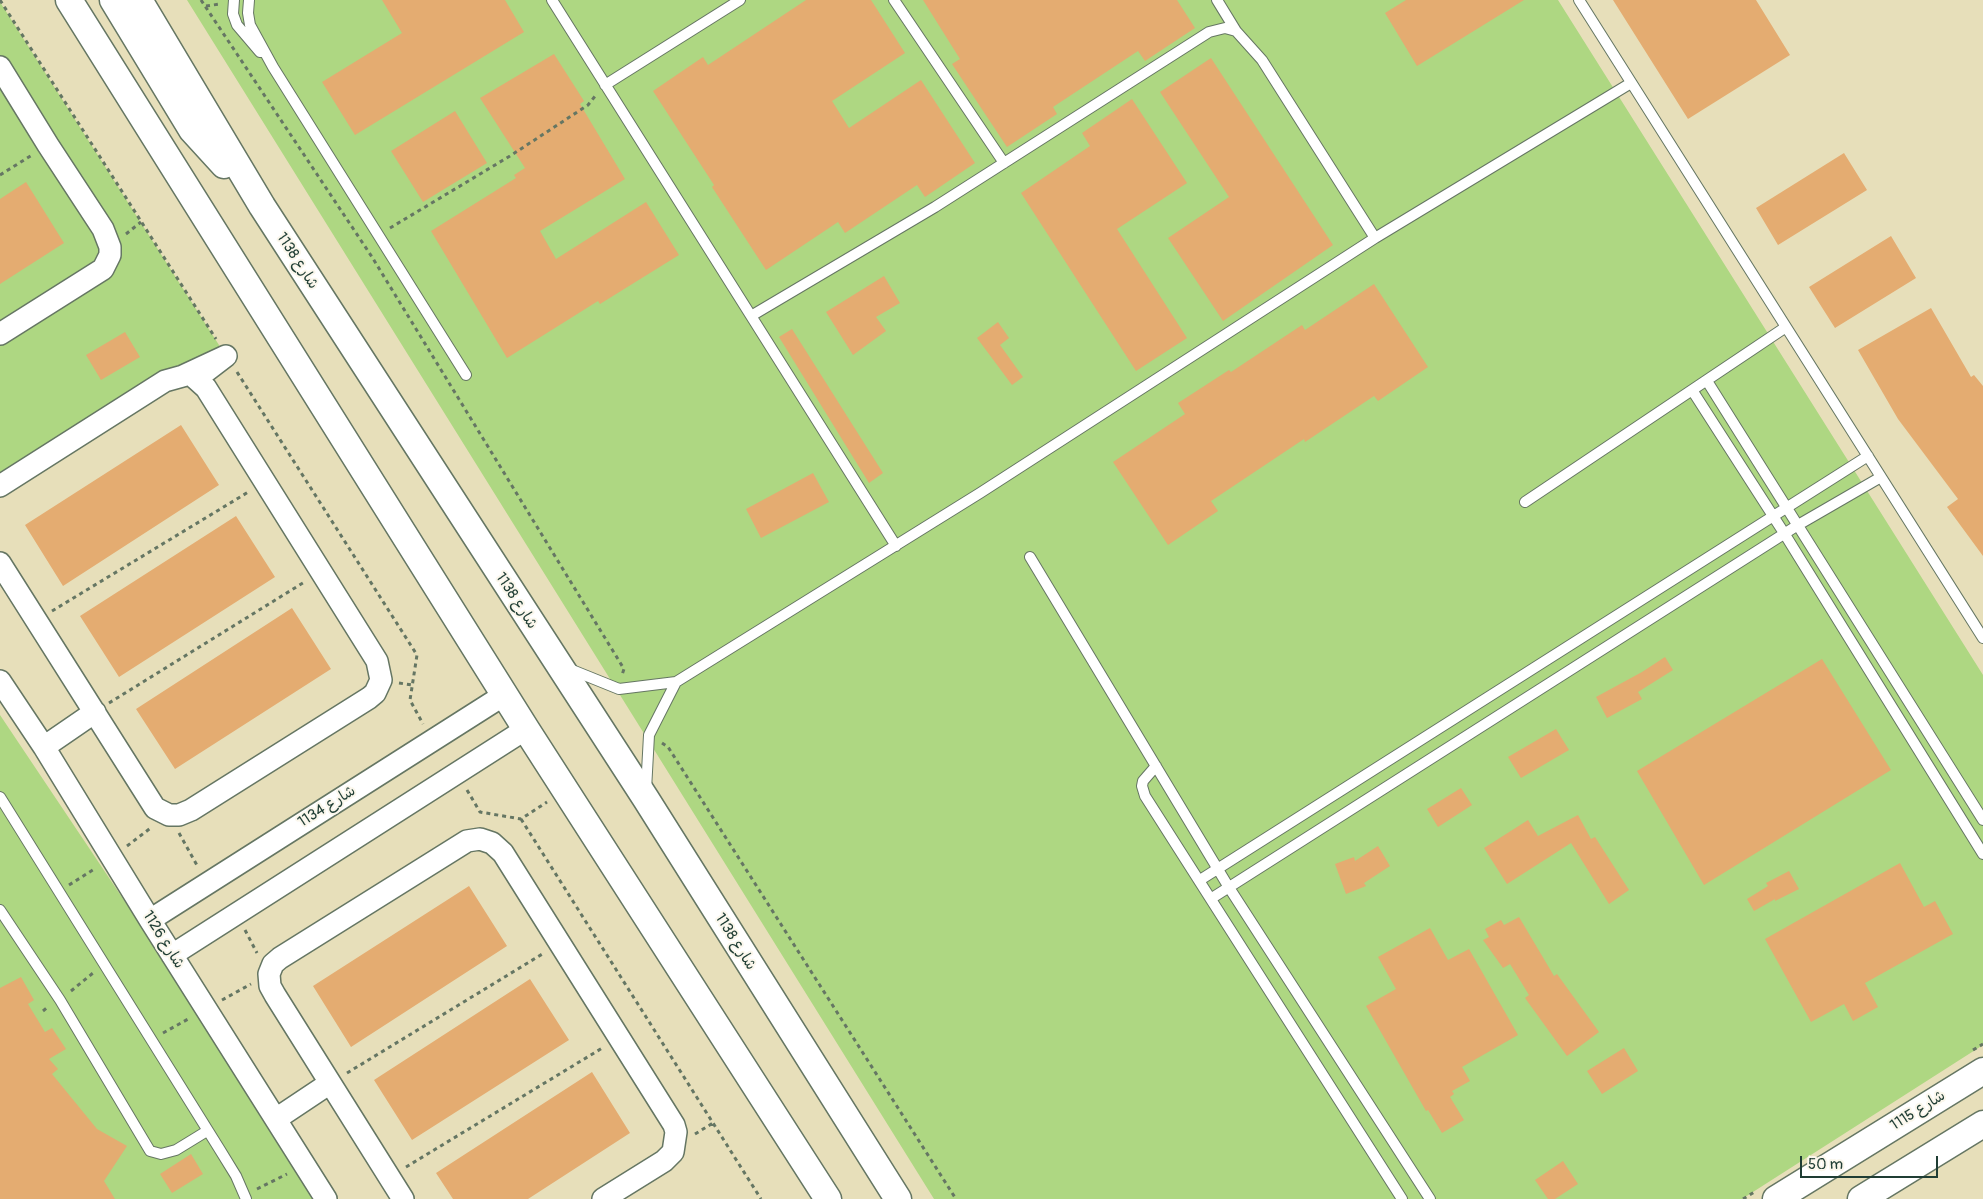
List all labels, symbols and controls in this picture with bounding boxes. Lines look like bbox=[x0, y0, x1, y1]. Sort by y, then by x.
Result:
street label: شارع 1138 bbox=[272, 230, 322, 292]
street label: شارع 1138 bbox=[491, 570, 541, 632]
street label: شارع 1134 bbox=[295, 782, 359, 832]
street label: شارع 1126 bbox=[138, 908, 188, 972]
street label: شارع 1138 bbox=[711, 910, 759, 974]
street label: شارع 1115 bbox=[1887, 1087, 1949, 1135]
scale bar bbox=[1803, 1146, 1940, 1178]
text: 50 m bbox=[1808, 1155, 1843, 1174]

